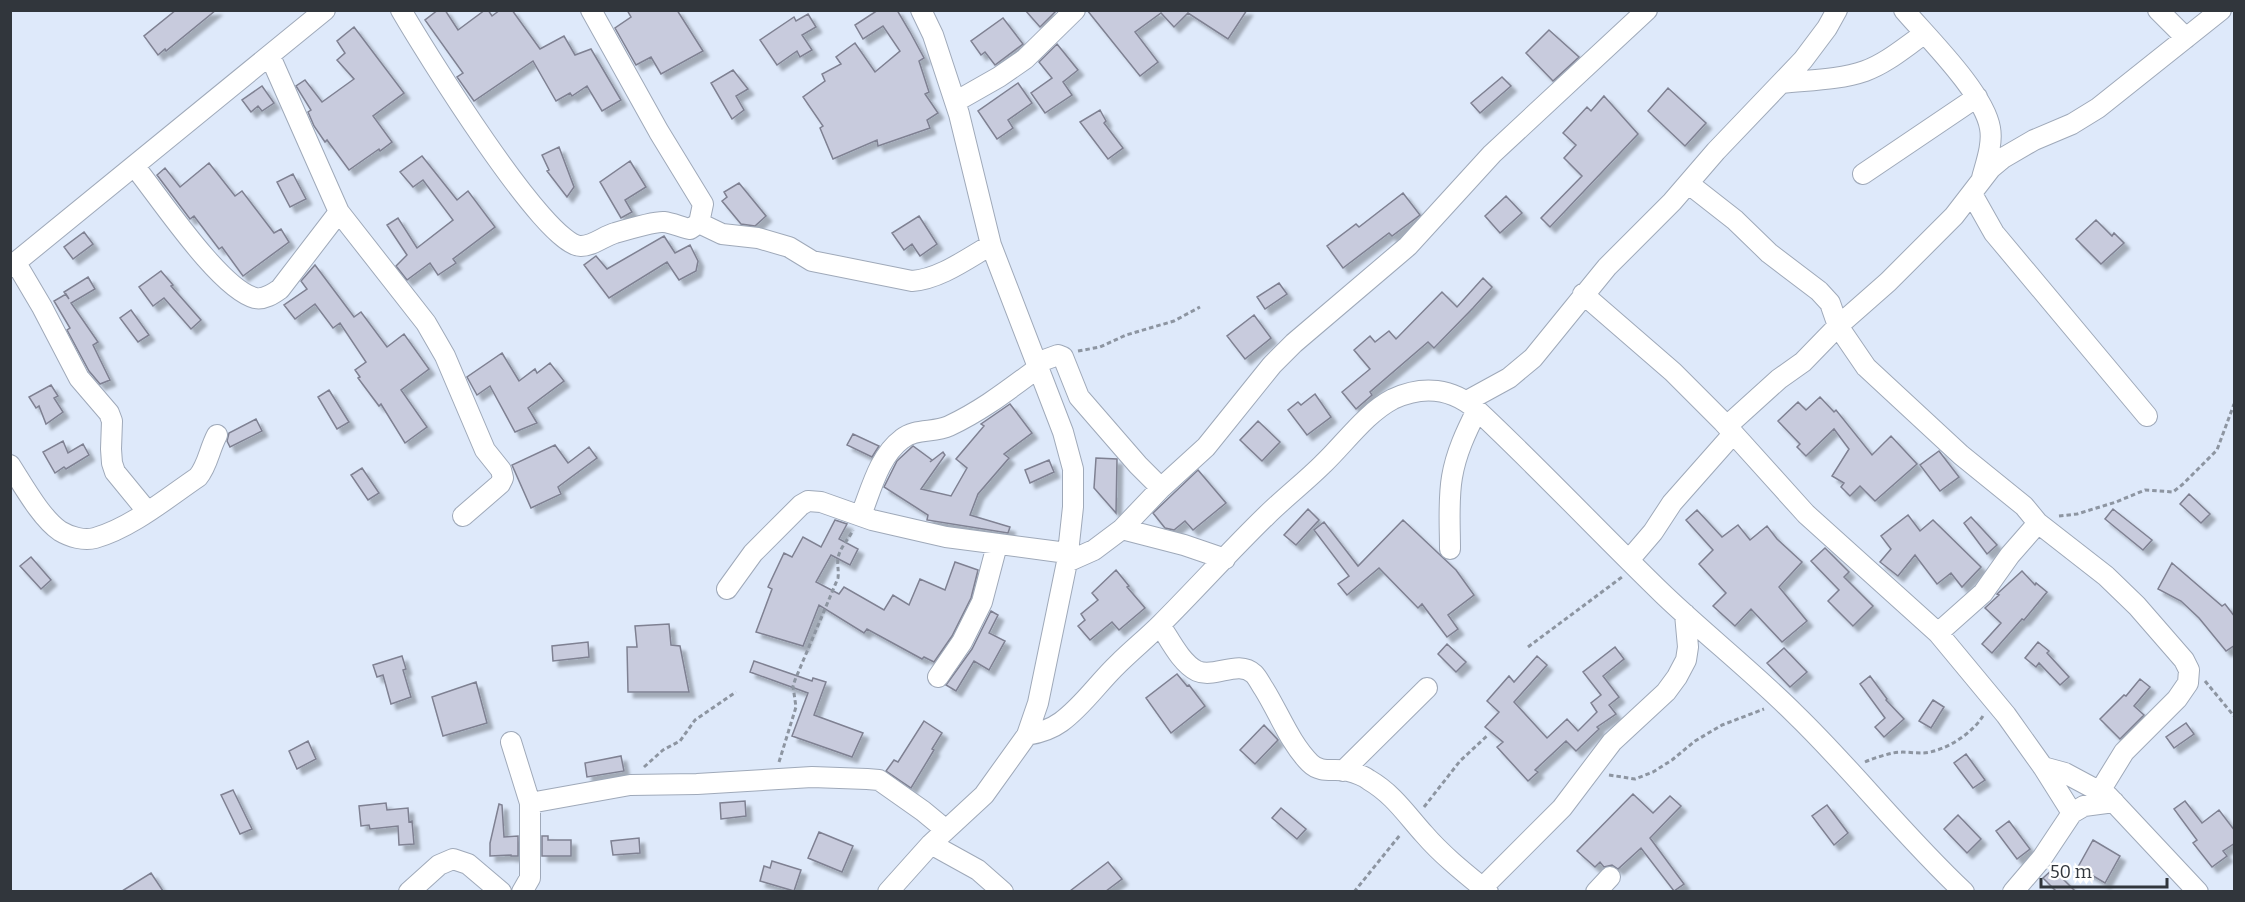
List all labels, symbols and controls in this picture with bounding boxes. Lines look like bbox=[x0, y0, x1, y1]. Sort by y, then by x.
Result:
scale bar bbox=[2041, 851, 2167, 889]
text: 50 m bbox=[2050, 861, 2092, 883]

